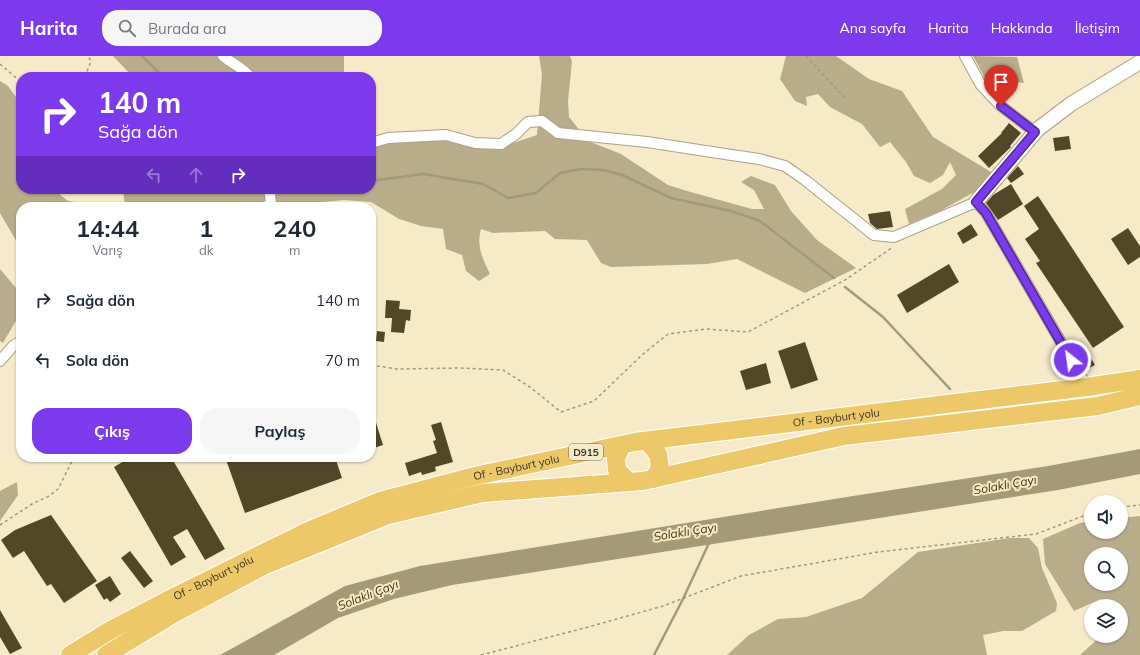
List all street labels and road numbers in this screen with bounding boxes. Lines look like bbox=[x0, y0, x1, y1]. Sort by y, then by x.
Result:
street label: Of - Bayburt yolu bbox=[792, 405, 881, 430]
road number: D915 bbox=[569, 444, 603, 460]
street label: Of - Bayburt yolu bbox=[472, 451, 561, 483]
street label: Of - Bayburt yolu bbox=[171, 552, 256, 603]

